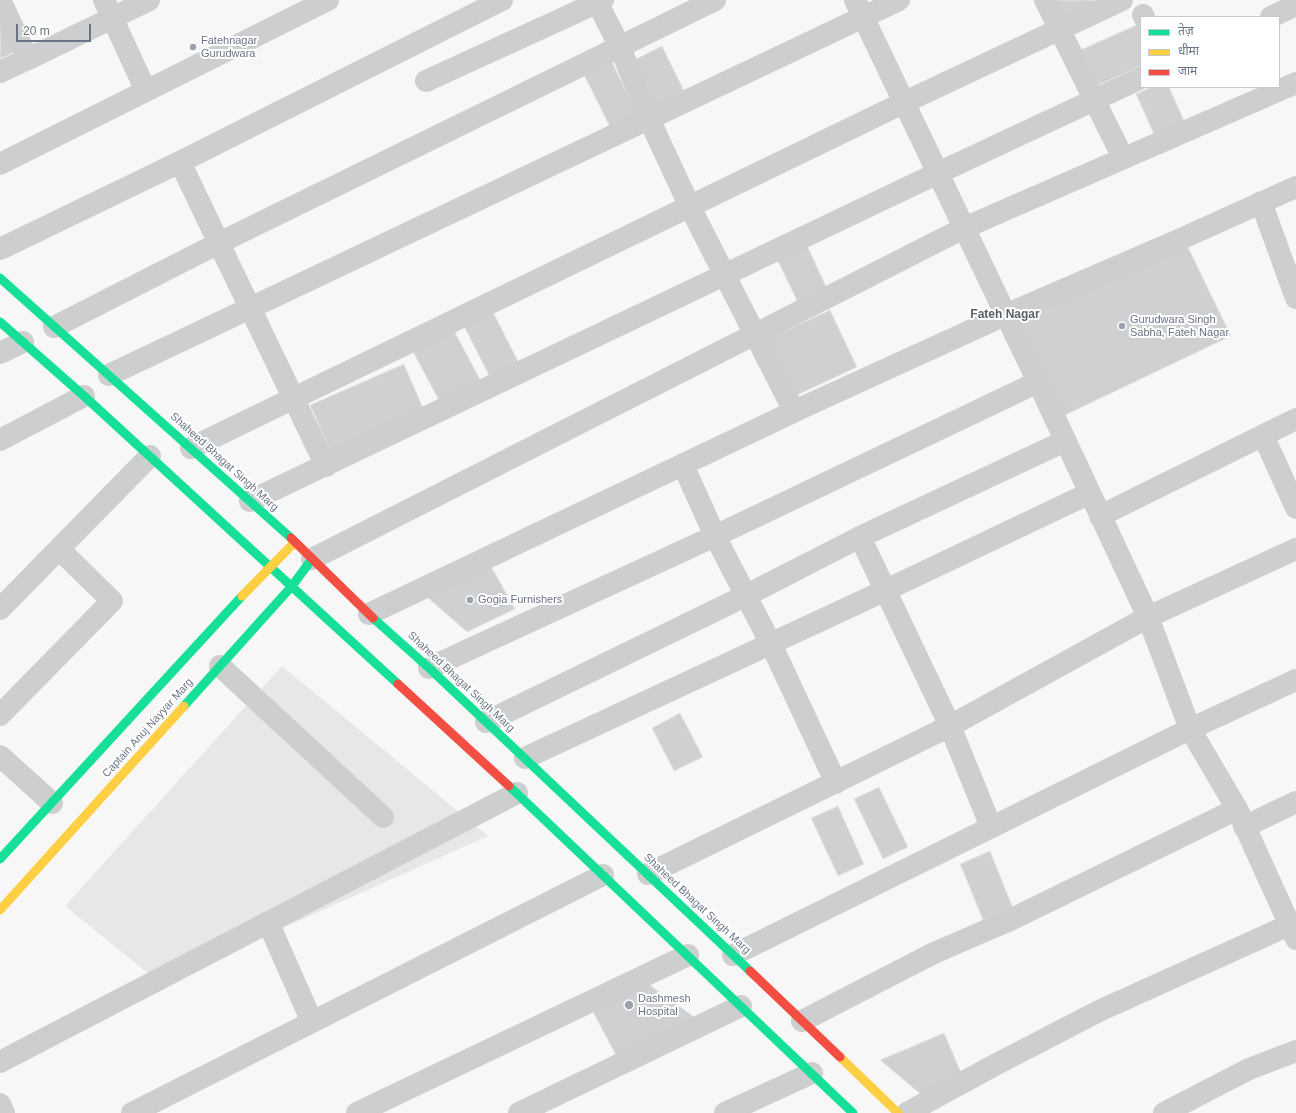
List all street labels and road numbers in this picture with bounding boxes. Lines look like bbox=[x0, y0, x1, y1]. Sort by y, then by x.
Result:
street label: Shaheed Bhagat Singh Marg bbox=[167, 410, 281, 514]
street label: Shaheed Bhagat Singh Marg bbox=[405, 629, 517, 735]
street label: Captain Anuj Nayyar Marg bbox=[100, 676, 196, 780]
street label: Shaheed Bhagat Singh Marg bbox=[641, 851, 753, 957]

